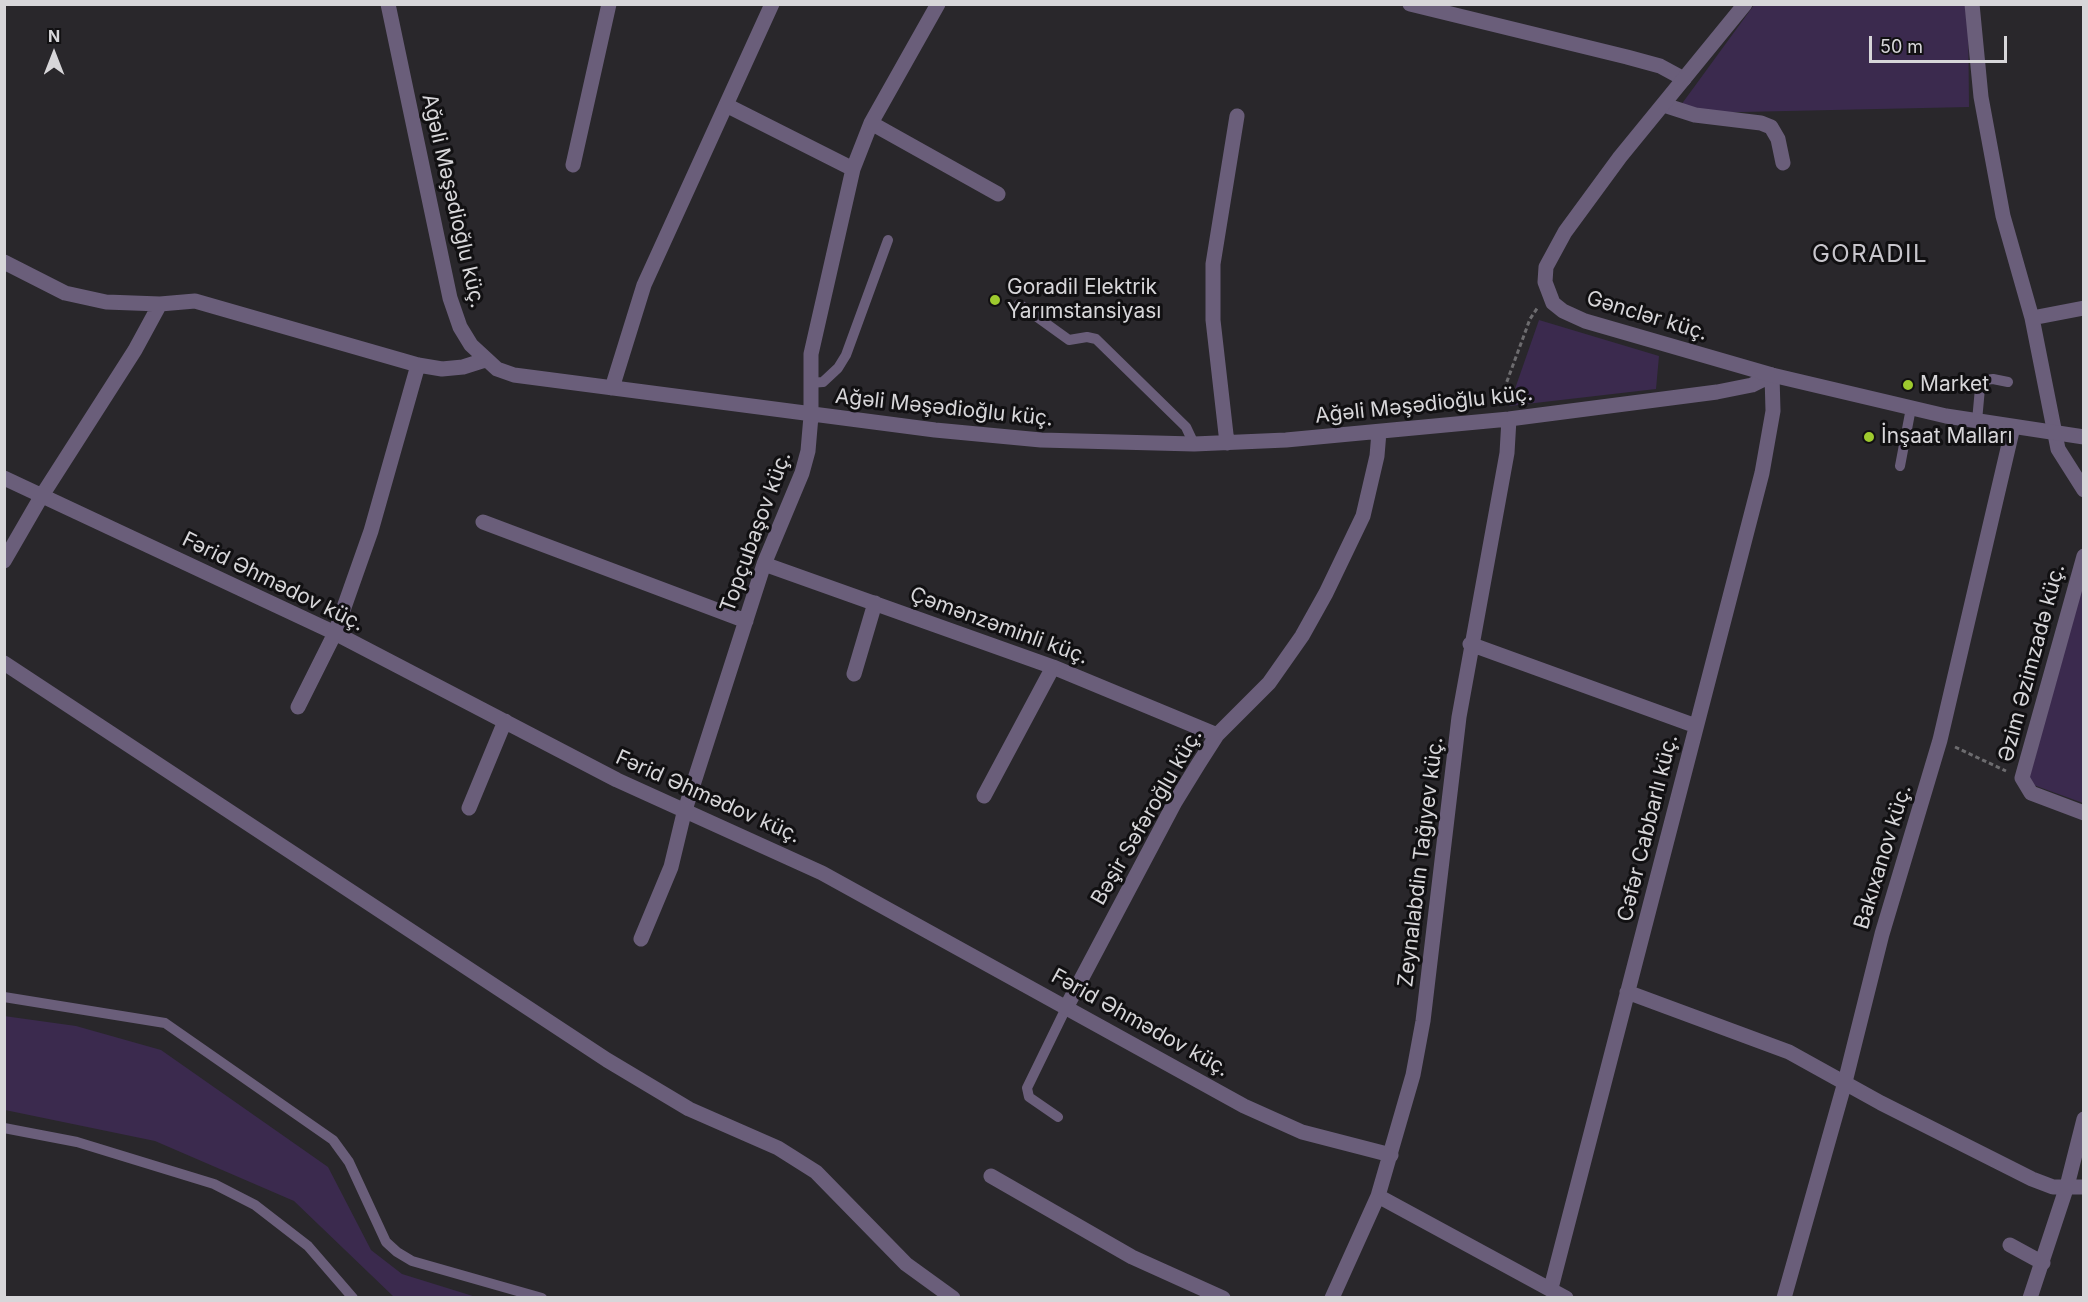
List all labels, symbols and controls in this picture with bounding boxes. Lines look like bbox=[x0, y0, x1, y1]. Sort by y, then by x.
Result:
north arrow bbox=[24, 24, 84, 84]
scale bar bbox=[1872, 24, 2010, 62]
text: N bbox=[48, 26, 60, 46]
text: 50 m bbox=[1880, 36, 1923, 57]
street label: Ağəli Məşədioğlu küç. bbox=[416, 91, 490, 311]
district label: GORADIL bbox=[1812, 241, 1928, 269]
place label: Goradil Elektrik Yarımstansiyası bbox=[1007, 275, 1161, 325]
street label: Gənclər küç. bbox=[1583, 286, 1711, 346]
marker: Goradil Elektrik Yarımstansiyası bbox=[988, 293, 1002, 307]
place label: Market bbox=[1920, 372, 1989, 398]
marker: Market bbox=[1901, 378, 1915, 392]
street label: Ağəli Məşədioğlu küç. bbox=[1314, 381, 1534, 429]
street label: Ağəli Məşədioğlu küç. bbox=[834, 384, 1054, 432]
place label: İnşaat Malları bbox=[1881, 424, 2013, 450]
marker: İnşaat Malları bbox=[1862, 430, 1876, 444]
street label: Topçubaşov küç. bbox=[715, 448, 797, 616]
street label: Fərid Əhmədov küç. bbox=[178, 527, 368, 637]
street label: Əzim Əzimzadə küç. bbox=[1993, 561, 2071, 765]
street label: Çəmənzəminli küç. bbox=[906, 582, 1092, 670]
street label: Bəşir Səfəroğlu küç. bbox=[1086, 724, 1208, 910]
street label: Cəfər Cabbarlı küç. bbox=[1613, 732, 1683, 924]
street label: Zeynalabdin Tağıyev küç. bbox=[1393, 736, 1449, 988]
street label: Fərid Əhmədov küç. bbox=[612, 745, 804, 849]
street label: Bakıxanov küç. bbox=[1849, 782, 1917, 932]
street label: Fərid Əhmədov küç. bbox=[1047, 964, 1233, 1082]

